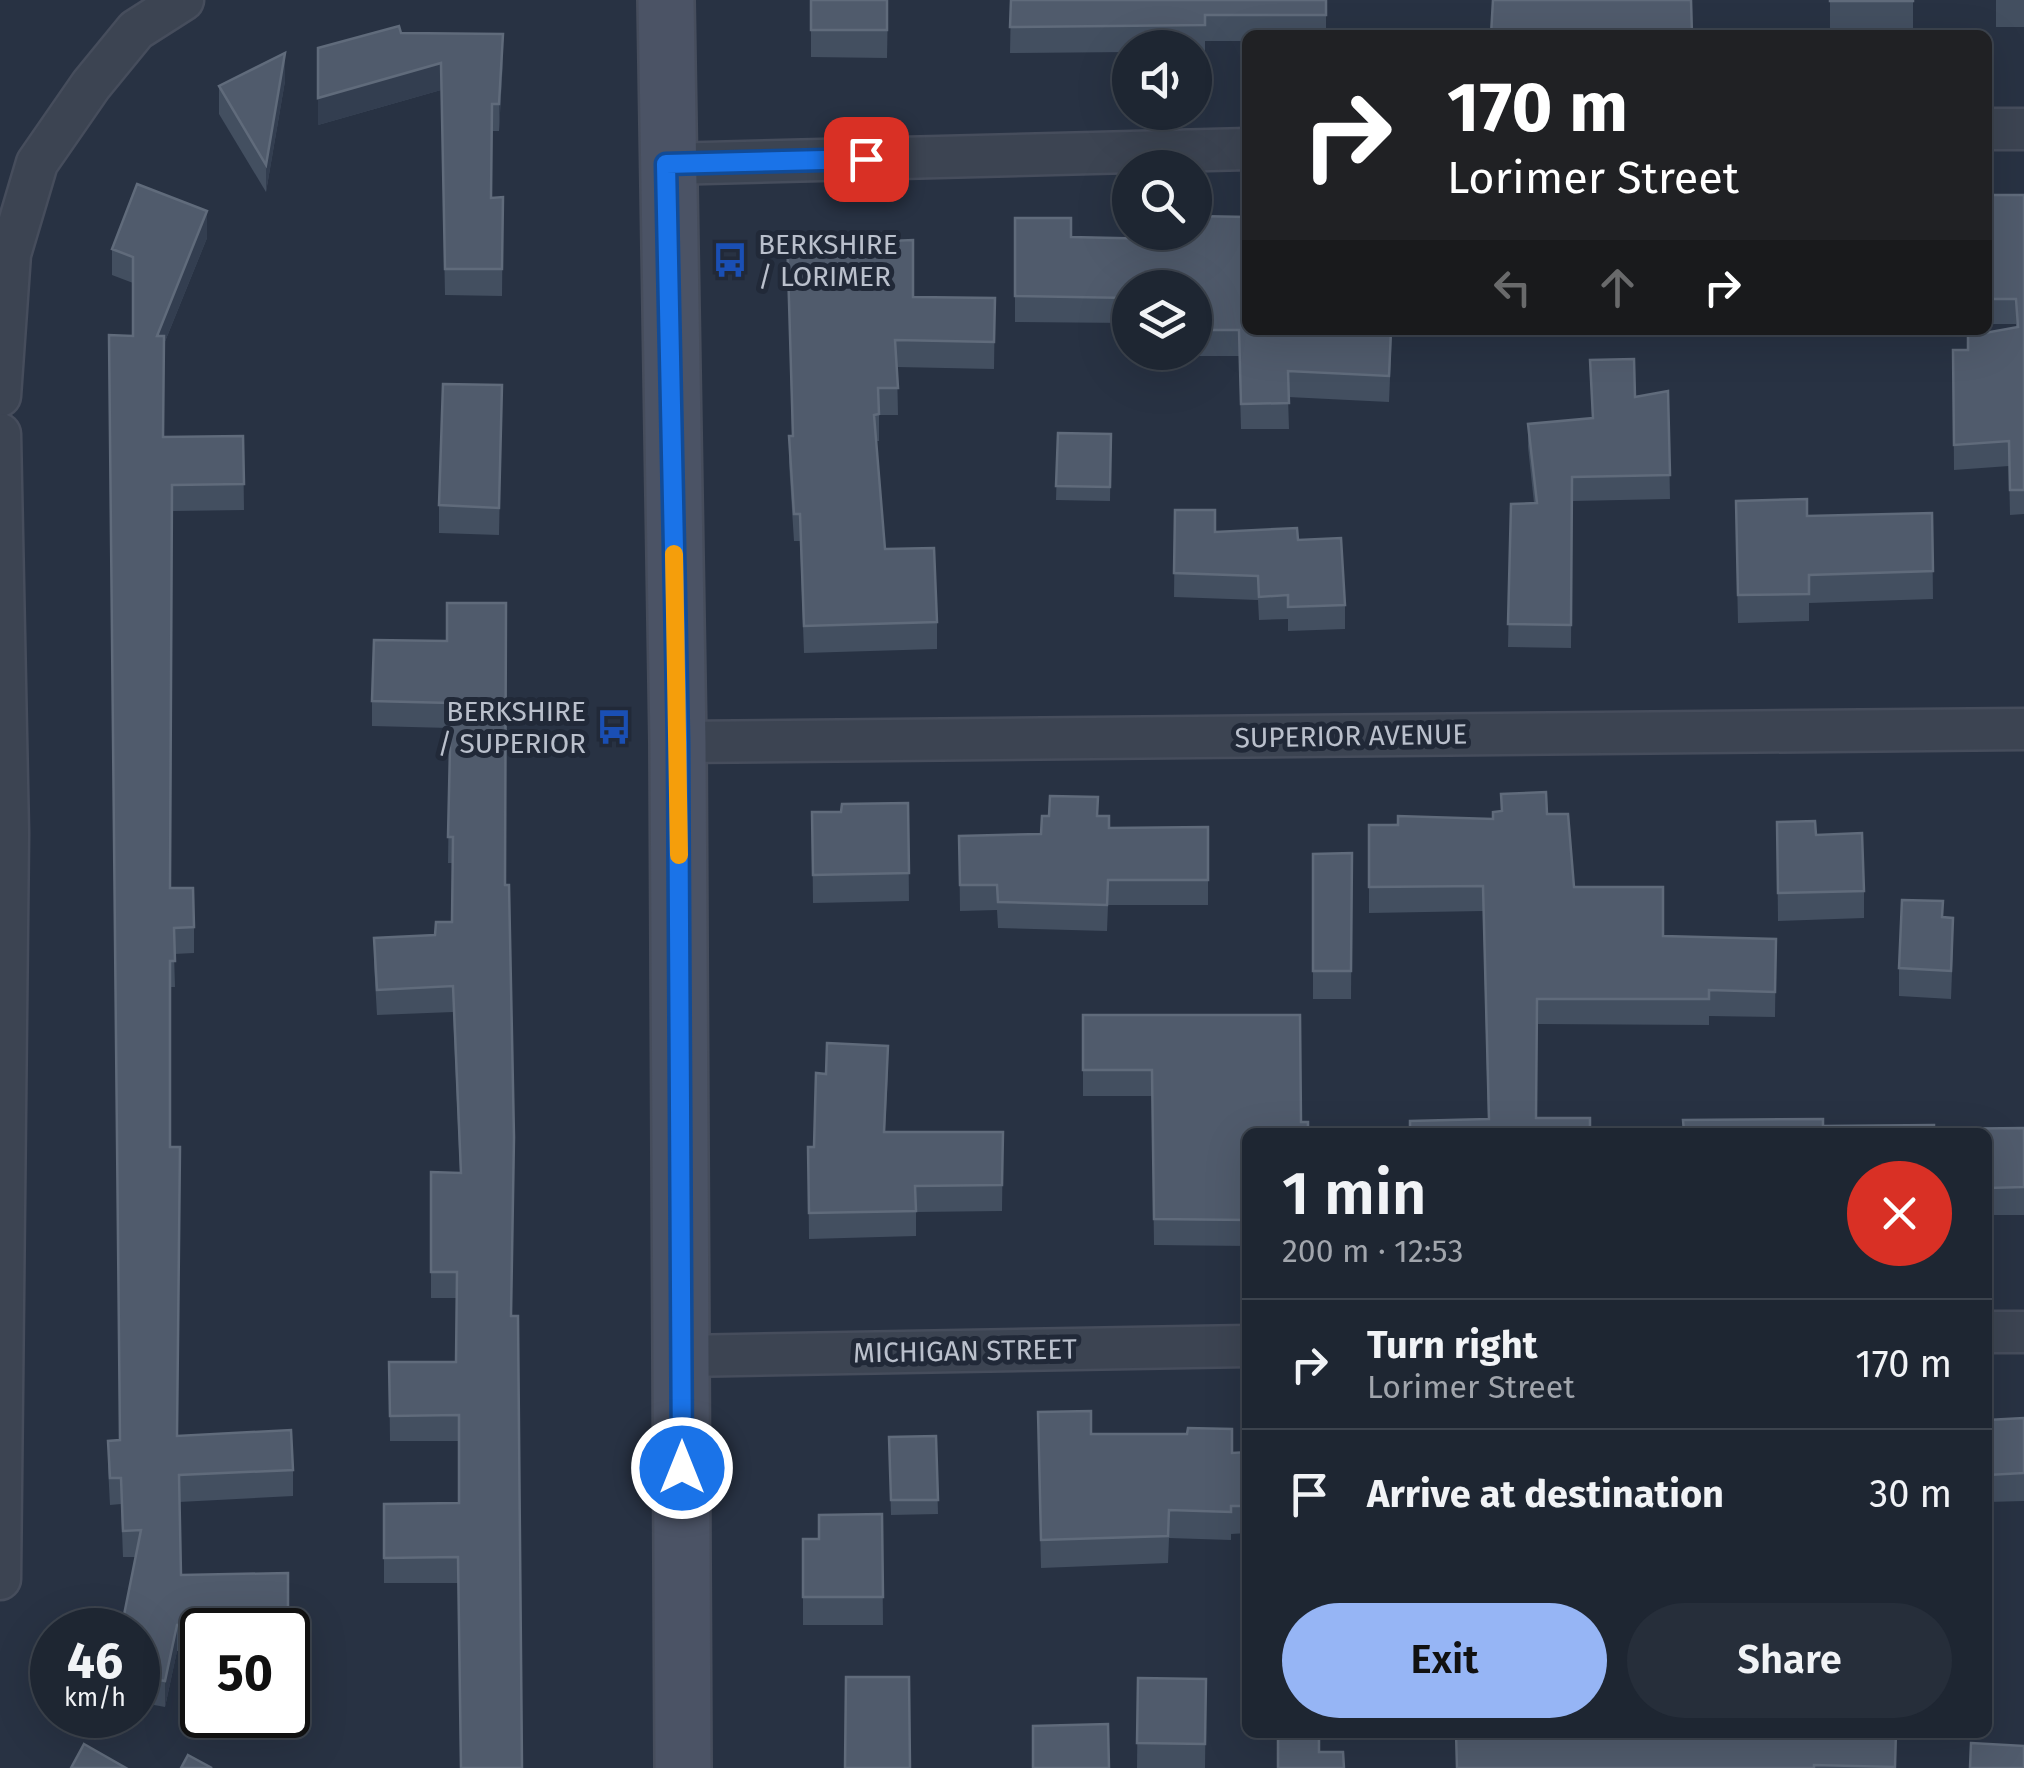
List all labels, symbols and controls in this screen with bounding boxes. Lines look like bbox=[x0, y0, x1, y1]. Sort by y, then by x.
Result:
map controls bbox=[1112, 30, 1212, 370]
button: sound bbox=[1112, 30, 1212, 130]
text: 170 m bbox=[1447, 66, 1628, 150]
icon: right bbox=[1282, 70, 1412, 200]
pin bbox=[824, 117, 909, 202]
icon: arrive bbox=[839, 132, 894, 187]
button: search bbox=[1112, 150, 1212, 250]
text: Lorimer Street bbox=[1447, 151, 1739, 205]
place label: BERKSHIRE / LORIMER bbox=[758, 228, 898, 293]
bus stop icon: BERKSHIRE / LORIMER bbox=[711, 241, 749, 279]
icon: left bbox=[1485, 260, 1540, 315]
icon: ahead bbox=[1590, 260, 1645, 315]
icon: right bbox=[1695, 260, 1750, 315]
button: layers bbox=[1112, 270, 1212, 370]
place label: BERKSHIRE / SUPERIOR bbox=[437, 695, 586, 760]
bus stop icon: BERKSHIRE / SUPERIOR bbox=[595, 708, 633, 746]
street label: SUPERIOR AVENUE bbox=[1234, 717, 1468, 755]
text: 1 min bbox=[1282, 1158, 1427, 1230]
button: close bbox=[1847, 1161, 1952, 1266]
text: 200 m · 12:53 bbox=[1282, 1232, 1463, 1270]
text: Turn right bbox=[1367, 1322, 1537, 1368]
street label: MICHIGAN STREET bbox=[853, 1333, 1078, 1369]
icon: right bbox=[1282, 1337, 1337, 1392]
text: 170 m bbox=[1855, 1341, 1952, 1387]
text: Lorimer Street bbox=[1367, 1368, 1575, 1406]
position arrow bbox=[630, 1416, 734, 1520]
icon: arrive bbox=[1282, 1467, 1337, 1522]
text: Arrive at destination bbox=[1367, 1471, 1724, 1517]
text: 30 m bbox=[1869, 1471, 1952, 1517]
button: Exit bbox=[1282, 1603, 1607, 1718]
button: Share bbox=[1627, 1603, 1952, 1718]
speed limit sign: 50 bbox=[180, 1608, 310, 1738]
text: 46 bbox=[67, 1631, 123, 1691]
text: km/h bbox=[64, 1683, 126, 1713]

